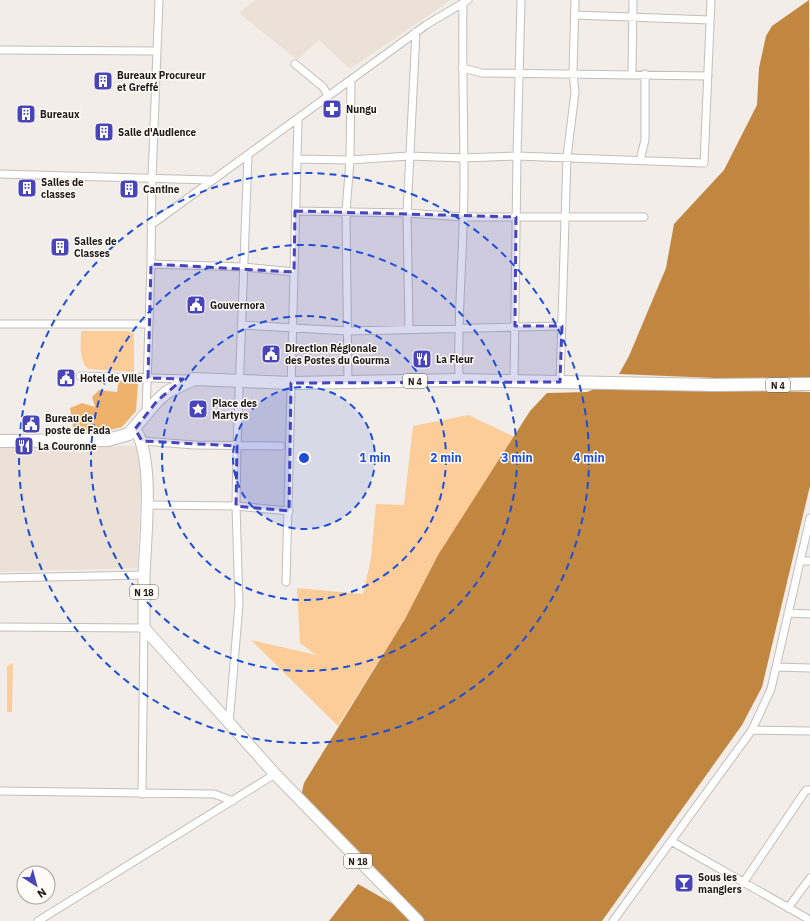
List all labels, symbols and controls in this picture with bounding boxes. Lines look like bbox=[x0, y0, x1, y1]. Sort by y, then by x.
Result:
place label: Bureaux Procureur et Greffé bbox=[117, 69, 206, 94]
building icon: Bureaux Procureur et Greffé bbox=[92, 70, 114, 92]
pharmacy icon: Nungu bbox=[321, 98, 343, 120]
building icon: Bureaux bbox=[15, 103, 37, 125]
place label: Nungu bbox=[346, 103, 377, 116]
place label: Bureaux bbox=[40, 108, 80, 121]
building icon: Salle d'Audience bbox=[93, 121, 115, 143]
place label: Salle d'Audience bbox=[118, 126, 197, 139]
place label: Salles de classes bbox=[41, 176, 84, 201]
building icon: Salles de classes bbox=[16, 177, 38, 199]
building icon: Cantine bbox=[118, 178, 140, 200]
place label: Cantine bbox=[143, 183, 180, 196]
place label: Salles de Classes bbox=[74, 235, 117, 260]
building icon: Salles de Classes bbox=[49, 236, 71, 258]
public building icon: Gouvernora bbox=[185, 294, 207, 316]
place label: Gouvernora bbox=[210, 299, 265, 312]
place label: Direction Régionale des Postes du Gourma bbox=[285, 342, 390, 367]
public building icon: Direction Régionale des Postes du Gourma bbox=[260, 343, 282, 365]
restaurant icon: La Fleur bbox=[411, 348, 433, 370]
place label: La Fleur bbox=[436, 353, 474, 366]
public building icon: Hotel de Ville bbox=[55, 367, 77, 389]
place label: Hotel de Ville bbox=[80, 372, 143, 385]
road number: N 4 bbox=[403, 374, 427, 388]
road number: N 4 bbox=[766, 378, 790, 392]
place label: Place des Martyrs bbox=[212, 397, 257, 422]
place icon: Place des Martyrs bbox=[187, 398, 209, 420]
place label: Bureau de poste de Fada bbox=[45, 412, 111, 437]
public building icon: Bureau de poste de Fada bbox=[20, 413, 42, 435]
restaurant icon: La Couronne bbox=[13, 435, 35, 457]
place label: La Couronne bbox=[38, 440, 97, 453]
text: 1 min bbox=[359, 450, 391, 465]
text: 2 min bbox=[430, 450, 462, 465]
text: 3 min bbox=[501, 450, 533, 465]
text: 4 min bbox=[573, 450, 605, 465]
centre of rings bbox=[297, 451, 311, 465]
road number: N 18 bbox=[130, 585, 158, 599]
road number: N 18 bbox=[344, 854, 372, 868]
north arrow bbox=[16, 865, 56, 905]
place label: Sous les mangiers bbox=[698, 871, 742, 896]
bar icon: Sous les mangiers bbox=[673, 872, 695, 894]
text: N bbox=[35, 885, 49, 901]

